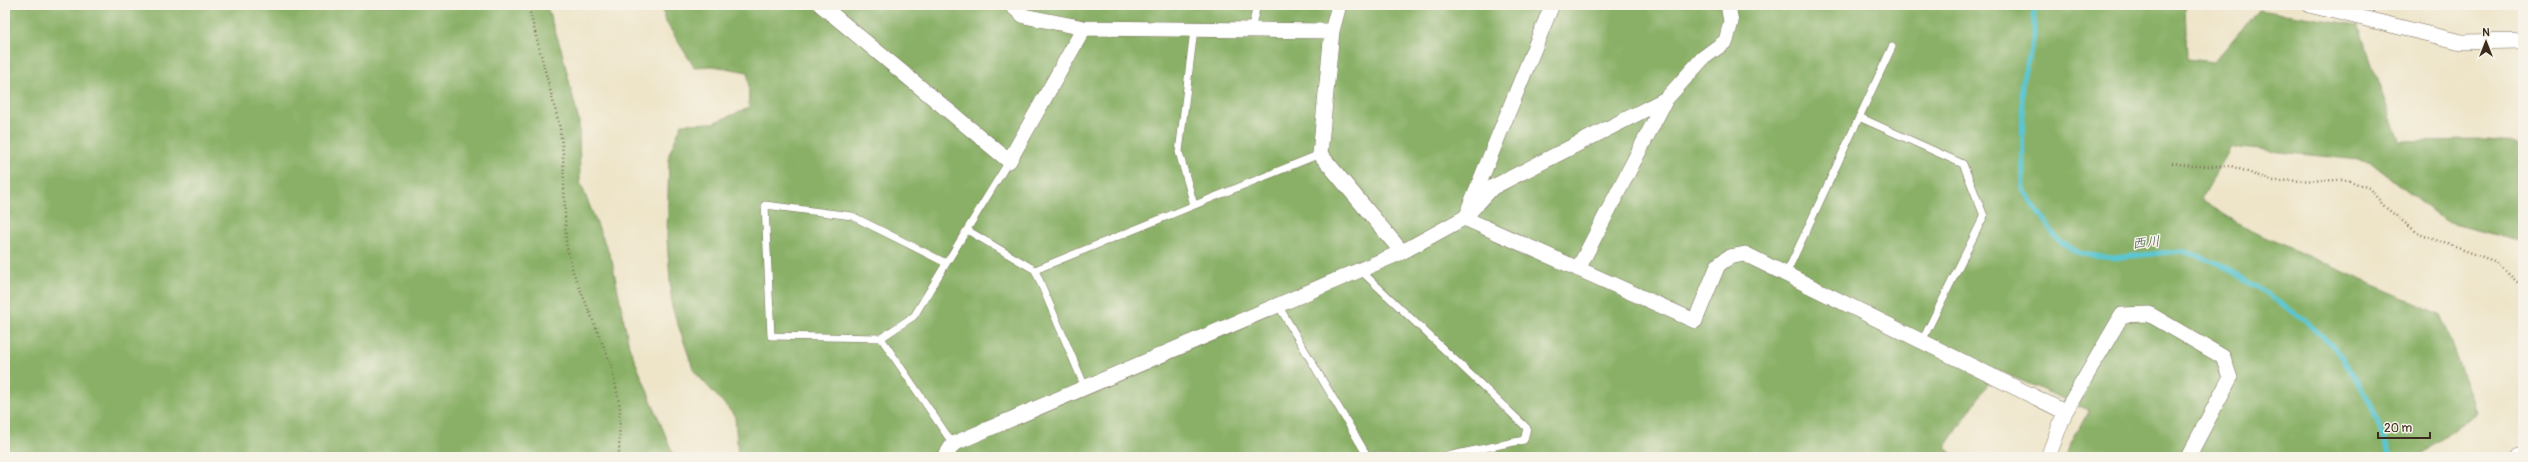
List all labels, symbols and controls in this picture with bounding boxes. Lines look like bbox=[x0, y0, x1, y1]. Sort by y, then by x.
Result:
north arrow bbox=[2466, 22, 2506, 62]
text: N bbox=[2482, 26, 2490, 39]
water label: 西川 bbox=[2131, 233, 2161, 252]
scale bar bbox=[2378, 414, 2430, 440]
text: 20 m bbox=[2384, 421, 2413, 436]

